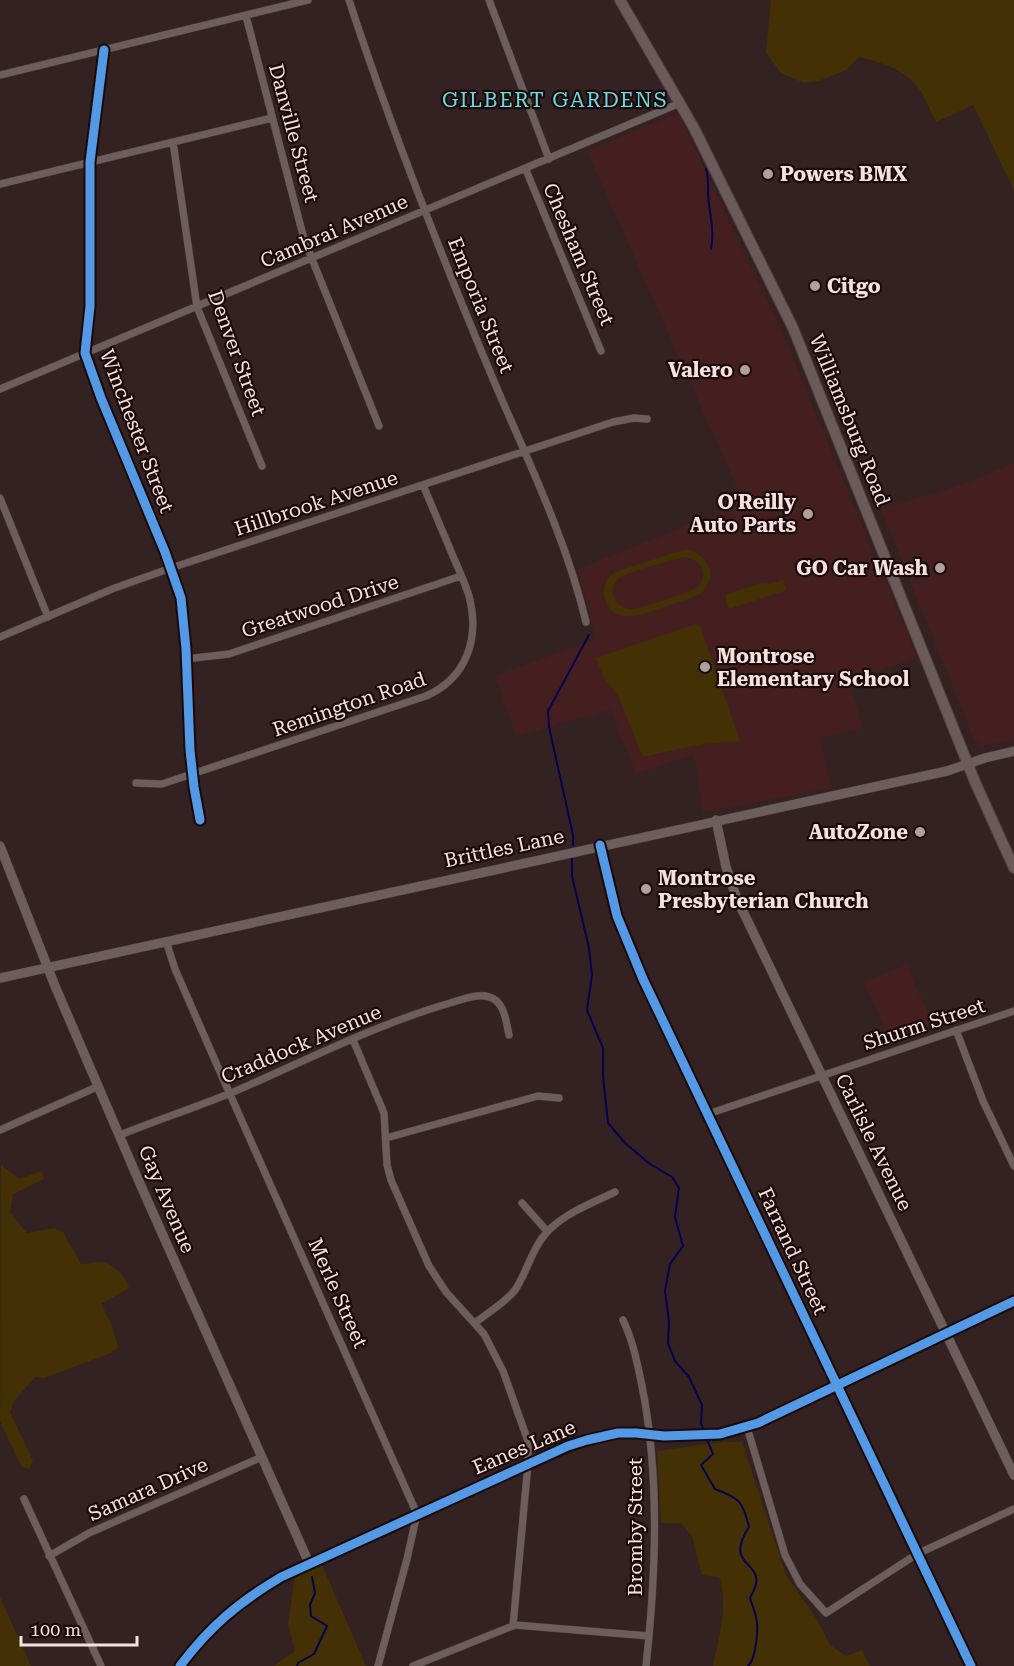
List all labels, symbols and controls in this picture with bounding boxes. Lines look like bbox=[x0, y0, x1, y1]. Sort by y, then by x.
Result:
street label: Danville Street bbox=[264, 61, 324, 206]
district label: GILBERT GARDENS bbox=[442, 88, 668, 112]
place label: Powers BMX bbox=[780, 162, 907, 186]
marker: Powers BMX bbox=[761, 167, 775, 181]
street label: Chesham Street bbox=[538, 179, 620, 329]
street label: Cambrai Avenue bbox=[257, 189, 411, 273]
street label: Emporia Street bbox=[443, 234, 519, 377]
place label: Citgo bbox=[827, 274, 881, 298]
marker: Citgo bbox=[808, 279, 822, 293]
street label: Denver Street bbox=[203, 287, 271, 420]
street label: Williamsburg Road bbox=[805, 331, 895, 509]
street label: Winchester Street bbox=[95, 346, 179, 517]
place label: Valero bbox=[668, 358, 733, 382]
marker: Valero bbox=[738, 363, 752, 377]
street label: Hillbrook Avenue bbox=[231, 465, 401, 541]
place label: O'Reilly Auto Parts bbox=[690, 490, 796, 537]
marker: O'Reilly Auto Parts bbox=[801, 507, 815, 521]
place label: GO Car Wash bbox=[796, 556, 929, 580]
marker: GO Car Wash bbox=[933, 561, 947, 575]
street label: Greatwood Drive bbox=[238, 569, 402, 643]
place label: Montrose Elementary School bbox=[717, 644, 910, 691]
marker: Montrose Elementary School bbox=[698, 660, 712, 674]
street label: Remington Road bbox=[269, 666, 429, 741]
place label: AutoZone bbox=[809, 820, 908, 844]
street label: Brittles Lane bbox=[442, 824, 566, 872]
marker: AutoZone bbox=[913, 825, 927, 839]
place label: Montrose Presbyterian Church bbox=[658, 866, 869, 913]
marker: Montrose Presbyterian Church bbox=[639, 882, 653, 896]
street label: Shurm Street bbox=[860, 993, 988, 1055]
street label: Craddock Avenue bbox=[217, 999, 385, 1089]
street label: Carlisle Avenue bbox=[830, 1070, 918, 1214]
street label: Gay Avenue bbox=[134, 1141, 200, 1257]
street label: Farrand Street bbox=[753, 1184, 833, 1319]
street label: Merle Street bbox=[303, 1234, 373, 1352]
street label: Eanes Lane bbox=[469, 1415, 579, 1479]
street label: Samara Drive bbox=[84, 1452, 212, 1526]
street label: Bromby Street bbox=[623, 1457, 647, 1596]
scale bar bbox=[21, 1609, 136, 1647]
text: 100 m bbox=[30, 1619, 81, 1640]

